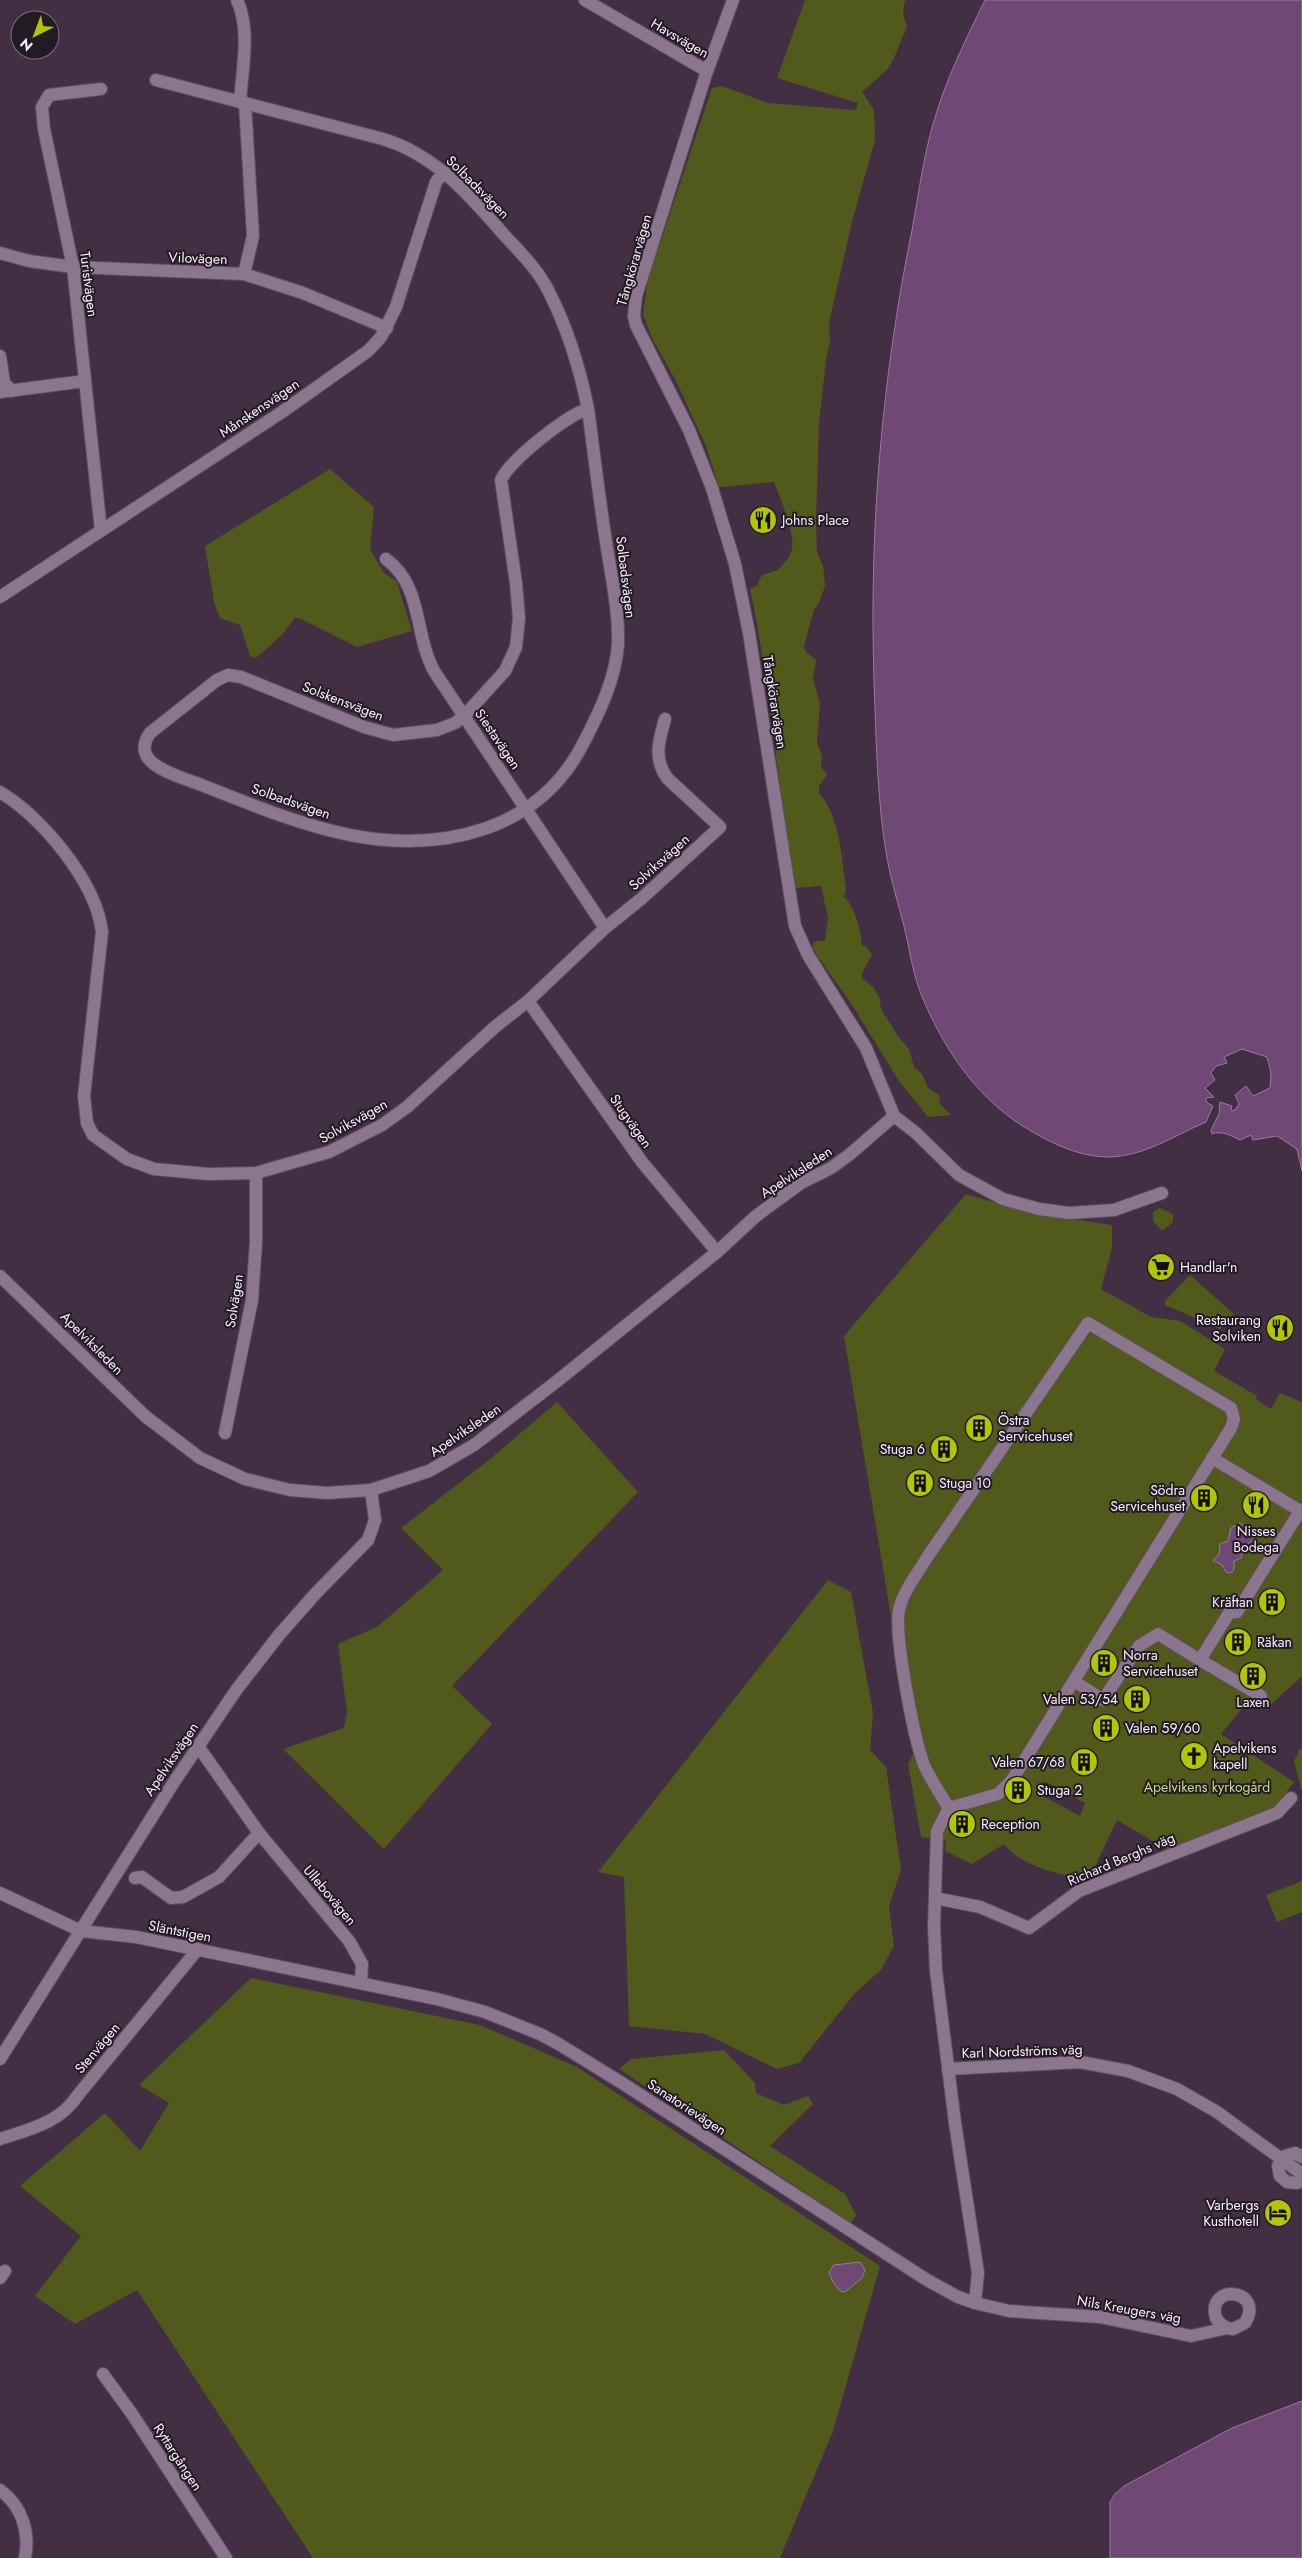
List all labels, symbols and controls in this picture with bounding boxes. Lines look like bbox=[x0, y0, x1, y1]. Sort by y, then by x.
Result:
north arrow bbox=[10, 10, 60, 60]
street label: Havsvägen bbox=[647, 13, 713, 63]
text: N bbox=[15, 34, 37, 56]
street label: Solbadsvägen bbox=[442, 151, 514, 223]
street label: Tångkörarvägen bbox=[611, 212, 657, 308]
street label: Vilovägen bbox=[168, 247, 228, 269]
street label: Turistvägen bbox=[75, 250, 103, 318]
street label: Månskensvägen bbox=[215, 374, 303, 442]
restaurant icon: Johns Place bbox=[748, 505, 778, 535]
place label: Johns Place bbox=[780, 510, 849, 530]
street label: Solbadsvägen bbox=[611, 535, 641, 619]
street label: Tångkörarvägen bbox=[758, 654, 792, 750]
street label: Solskensvägen bbox=[299, 676, 387, 726]
street label: Siestavägen bbox=[470, 705, 526, 773]
street label: Solbadsvägen bbox=[249, 778, 333, 824]
street label: Solviksvägen bbox=[624, 829, 694, 895]
street label: Stugvägen bbox=[605, 1090, 657, 1152]
street label: Solviksvägen bbox=[315, 1094, 391, 1148]
street label: Apelviksleden bbox=[756, 1141, 836, 1203]
supermarket icon: Handlar'n bbox=[1146, 1252, 1176, 1282]
place label: Handlar'n bbox=[1180, 1257, 1237, 1277]
street label: Solvägen bbox=[220, 1273, 248, 1329]
street label: Apelviksleden bbox=[56, 1307, 128, 1379]
place label: Restaurang Solviken bbox=[1196, 1310, 1261, 1346]
restaurant icon: Restaurang Solviken bbox=[1265, 1313, 1295, 1343]
street label: Apelviksleden bbox=[425, 1399, 505, 1461]
place label: Östra Servicehuset bbox=[998, 1410, 1073, 1446]
building icon: Östra Servicehuset bbox=[964, 1413, 994, 1443]
building icon: Stuga 6 bbox=[929, 1434, 959, 1464]
place label: Stuga 6 bbox=[880, 1439, 925, 1459]
building icon: Stuga 10 bbox=[905, 1468, 935, 1498]
place label: Stuga 10 bbox=[939, 1473, 991, 1493]
place label: Södra Servicehuset bbox=[1110, 1480, 1186, 1516]
building icon: Södra Servicehuset bbox=[1189, 1483, 1219, 1513]
restaurant icon: Nisses Bodega bbox=[1241, 1490, 1271, 1520]
place label: Nisses Bodega bbox=[1233, 1521, 1279, 1557]
building icon: Kräftan bbox=[1257, 1587, 1287, 1617]
place label: Kräftan bbox=[1212, 1592, 1253, 1612]
building icon: Räkan bbox=[1223, 1627, 1253, 1657]
place label: Räkan bbox=[1257, 1632, 1292, 1652]
place label: Norra Servicehuset bbox=[1123, 1645, 1198, 1681]
building icon: Norra Servicehuset bbox=[1089, 1648, 1119, 1678]
building icon: Laxen bbox=[1238, 1661, 1268, 1691]
building icon: Valen 53/54 bbox=[1122, 1684, 1152, 1714]
place label: Valen 53/54 bbox=[1043, 1689, 1118, 1709]
place label: Laxen bbox=[1236, 1692, 1270, 1712]
building icon: Valen 59/60 bbox=[1091, 1713, 1121, 1743]
street label: Apelviksvägen bbox=[139, 1718, 203, 1800]
place label: Valen 59/60 bbox=[1125, 1718, 1200, 1738]
place label: Apelvikens kapell bbox=[1213, 1738, 1277, 1774]
church icon: Apelvikens kapell bbox=[1179, 1741, 1209, 1771]
building icon: Valen 67/68 bbox=[1069, 1747, 1099, 1777]
place label: Valen 67/68 bbox=[992, 1752, 1065, 1772]
building icon: Stuga 2 bbox=[1003, 1775, 1033, 1805]
park label: Apelvikens kyrkogård bbox=[1144, 1777, 1270, 1797]
place label: Stuga 2 bbox=[1037, 1780, 1082, 1800]
building icon: Reception bbox=[947, 1809, 977, 1839]
place label: Reception bbox=[981, 1814, 1040, 1834]
street label: Richard Berghs väg bbox=[1064, 1827, 1178, 1891]
street label: Ullebovägen bbox=[299, 1860, 361, 1930]
street label: Släntstigen bbox=[147, 1915, 213, 1947]
street label: Stenvägen bbox=[70, 2018, 124, 2078]
street label: Karl Nordströms väg bbox=[961, 2039, 1083, 2063]
street label: Sanatorievägen bbox=[644, 2074, 730, 2140]
place label: Varbergs Kusthotell bbox=[1203, 2195, 1259, 2231]
hotel icon: Varbergs Kusthotell bbox=[1263, 2198, 1293, 2228]
street label: Nils Kreugers väg bbox=[1075, 2290, 1183, 2328]
street label: Ryttargången bbox=[149, 2419, 207, 2495]

